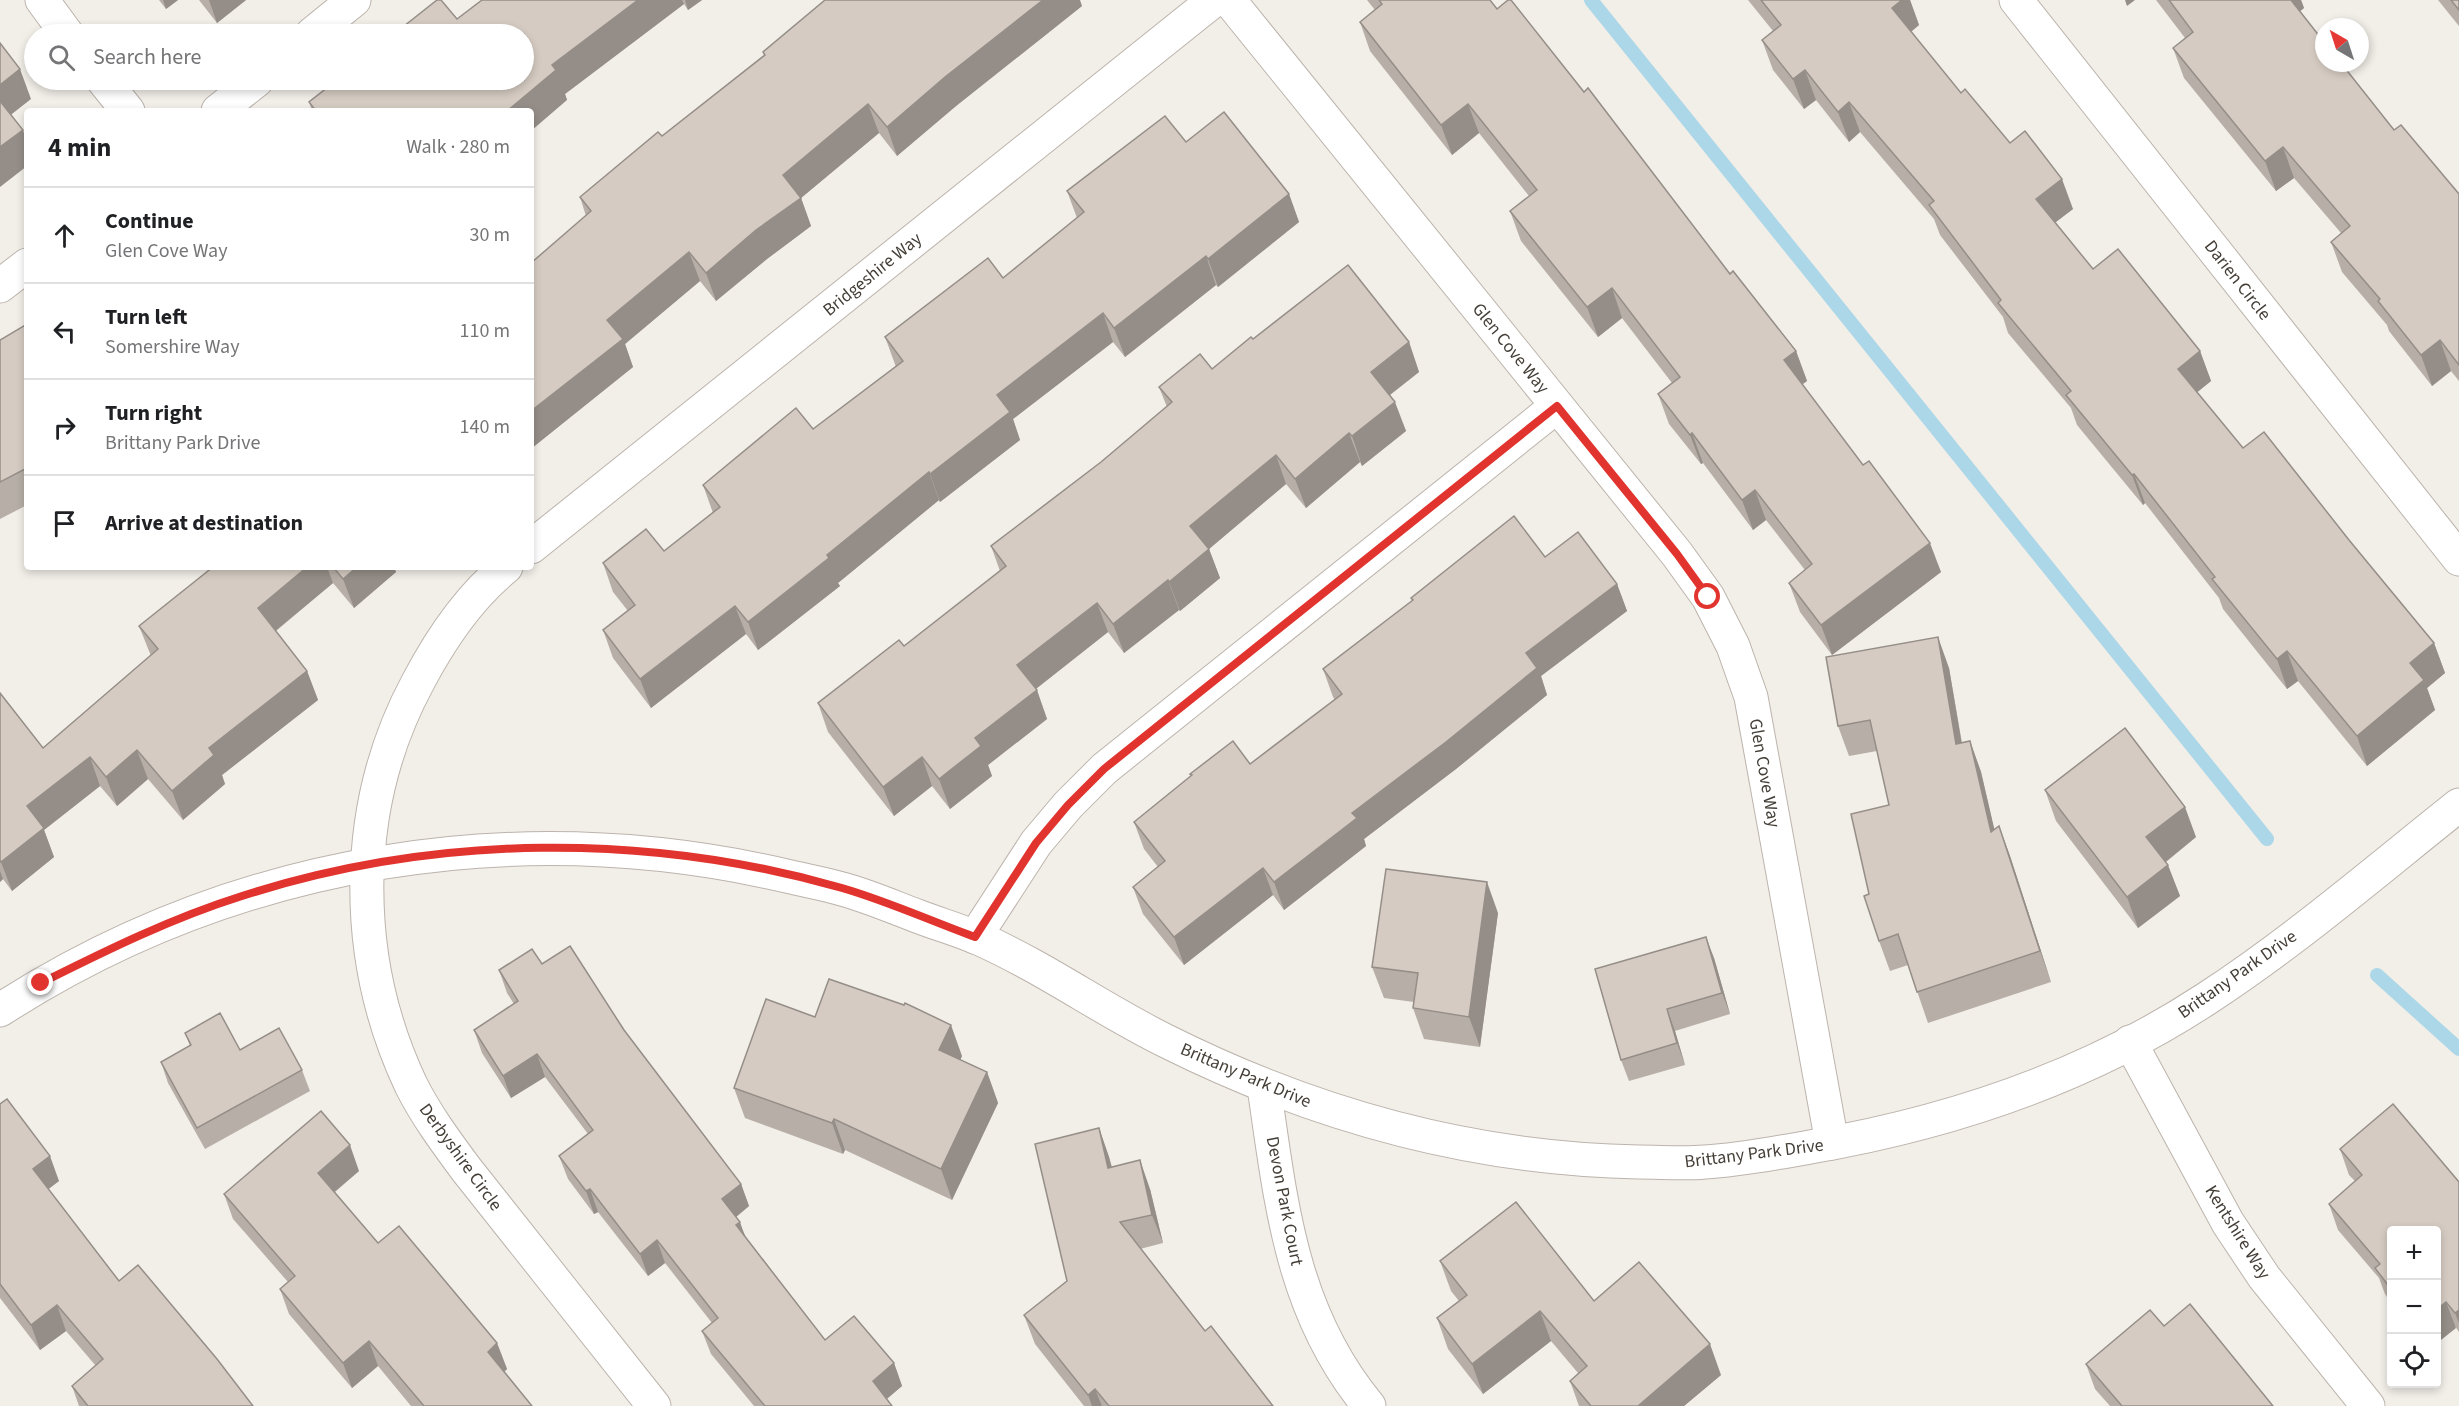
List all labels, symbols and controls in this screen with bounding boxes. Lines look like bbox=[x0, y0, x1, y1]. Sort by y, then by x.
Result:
north arrow bbox=[2315, 18, 2369, 72]
search box bbox=[24, 24, 534, 90]
icon: search bbox=[45, 41, 78, 74]
text: Search here bbox=[93, 41, 201, 73]
text: 4 min bbox=[48, 129, 111, 166]
text: Walk · 280 m bbox=[406, 133, 510, 161]
text: Continue bbox=[105, 205, 194, 237]
icon: ahead bbox=[48, 219, 81, 252]
text: 30 m bbox=[470, 221, 510, 249]
street label: Bridgeshire Way bbox=[818, 226, 928, 322]
street label: Darien Circle bbox=[2198, 235, 2277, 326]
text: Glen Cove Way bbox=[105, 237, 228, 265]
street label: Glen Cove Way bbox=[1466, 298, 1555, 399]
text: Turn left bbox=[105, 301, 187, 333]
icon: left bbox=[48, 315, 81, 348]
text: 110 m bbox=[460, 317, 510, 345]
text: Somershire Way bbox=[105, 333, 240, 361]
text: Turn right bbox=[105, 397, 202, 429]
icon: right bbox=[48, 411, 81, 444]
text: 140 m bbox=[460, 413, 510, 441]
text: Brittany Park Drive bbox=[105, 429, 260, 457]
icon: arrive bbox=[48, 507, 81, 540]
text: Arrive at destination bbox=[105, 507, 303, 539]
route start bbox=[1694, 583, 1720, 609]
street label: Glen Cove Way bbox=[1743, 717, 1786, 830]
street label: Brittany Park Drive bbox=[2173, 924, 2302, 1025]
route end bbox=[27, 969, 53, 995]
street label: Brittany Park Drive bbox=[1177, 1037, 1315, 1114]
street label: Derbyshire Circle bbox=[413, 1098, 508, 1216]
street label: Brittany Park Drive bbox=[1683, 1133, 1825, 1174]
street label: Devon Park Court bbox=[1260, 1134, 1309, 1268]
street label: Kentshire Way bbox=[2199, 1180, 2277, 1285]
map controls bbox=[2387, 1226, 2441, 1388]
button: + bbox=[2387, 1226, 2441, 1280]
button: − bbox=[2387, 1280, 2441, 1334]
button: locate bbox=[2387, 1334, 2441, 1388]

